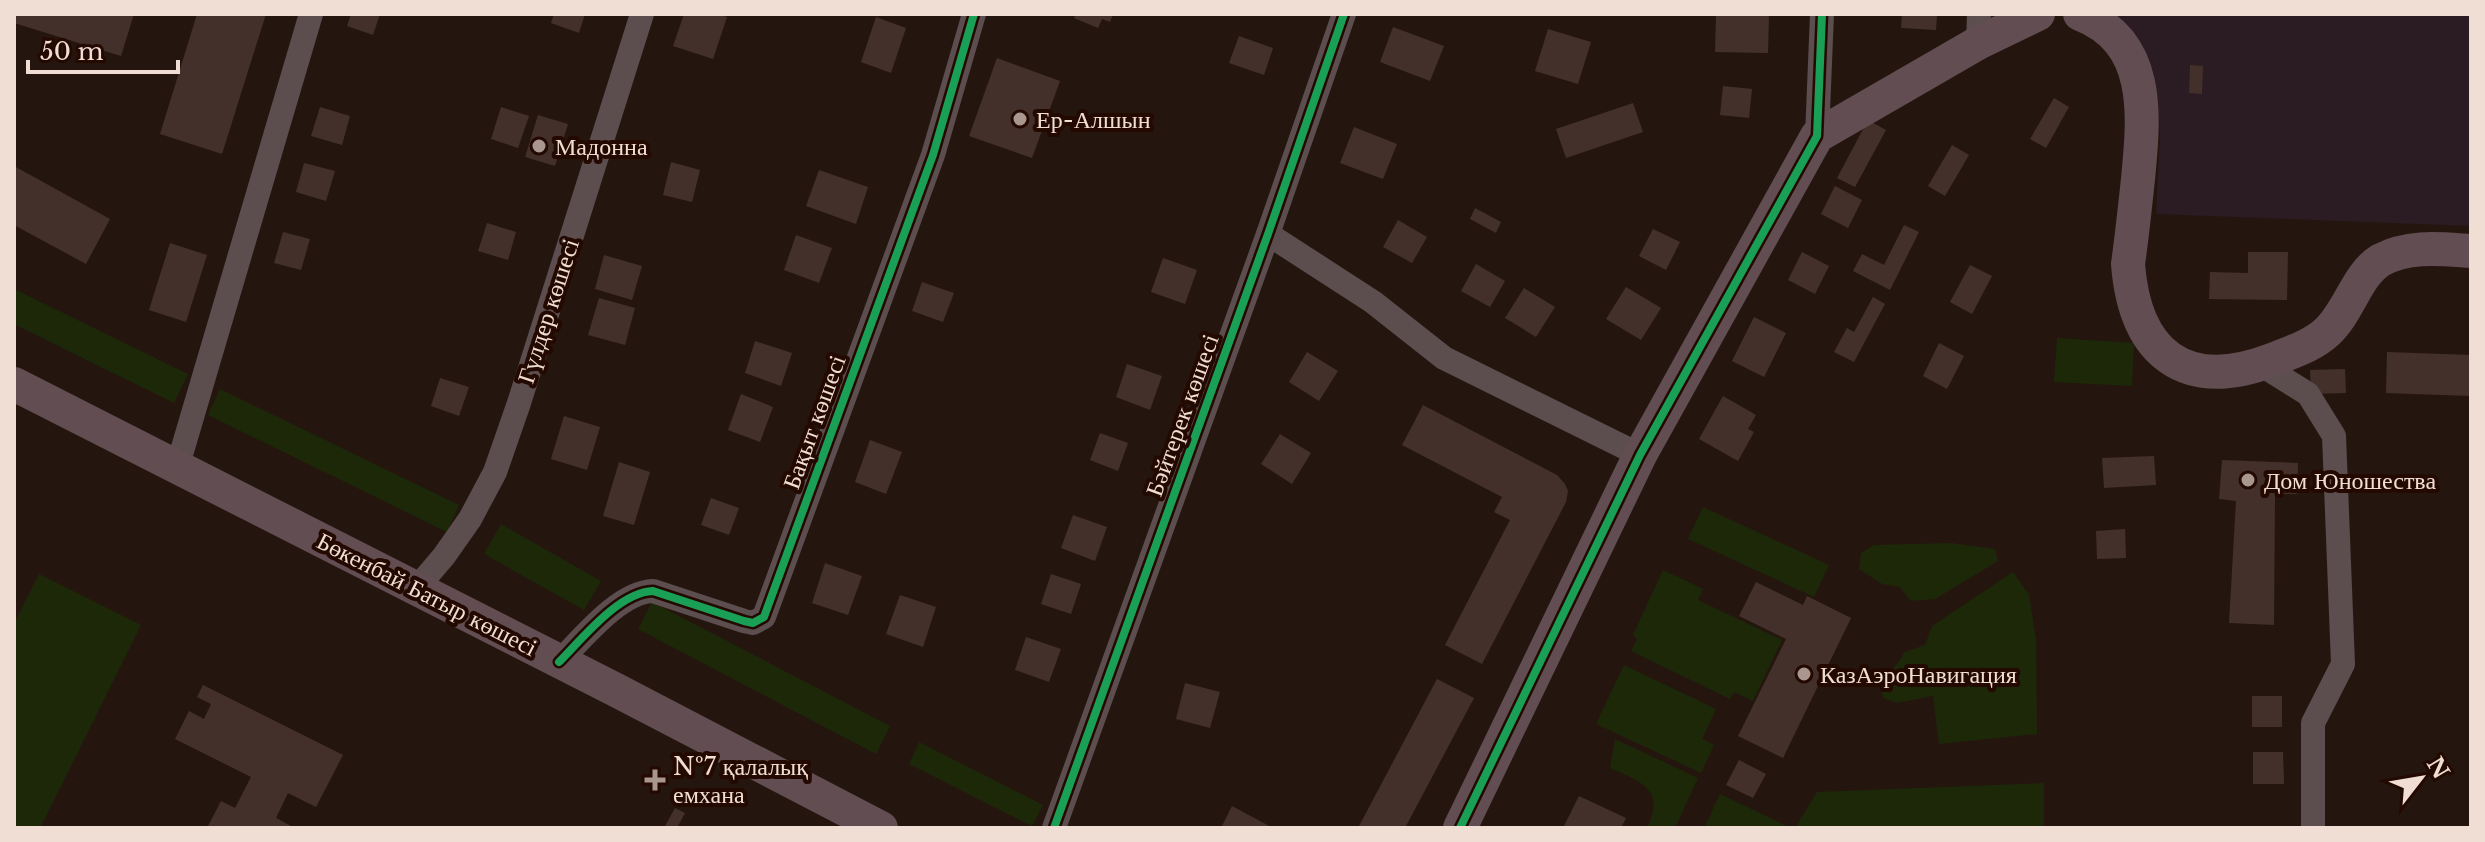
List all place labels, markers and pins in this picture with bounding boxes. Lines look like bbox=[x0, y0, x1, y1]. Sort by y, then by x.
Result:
place label: Ер-Алшын bbox=[1036, 105, 1151, 134]
marker: Ер-Алшын bbox=[1011, 110, 1029, 128]
place label: Мадонна bbox=[555, 132, 648, 161]
marker: Мадонна bbox=[530, 137, 548, 155]
place label: Дом Юношества bbox=[2264, 466, 2436, 495]
marker: Дом Юношества bbox=[2239, 471, 2257, 489]
place label: КазАэроНавигация bbox=[1820, 660, 2017, 689]
marker: КазАэроНавигация bbox=[1795, 665, 1813, 683]
place label: №7 қалалық емхана bbox=[673, 752, 808, 809]
marker: №7 қалалық емхана bbox=[644, 769, 666, 791]

